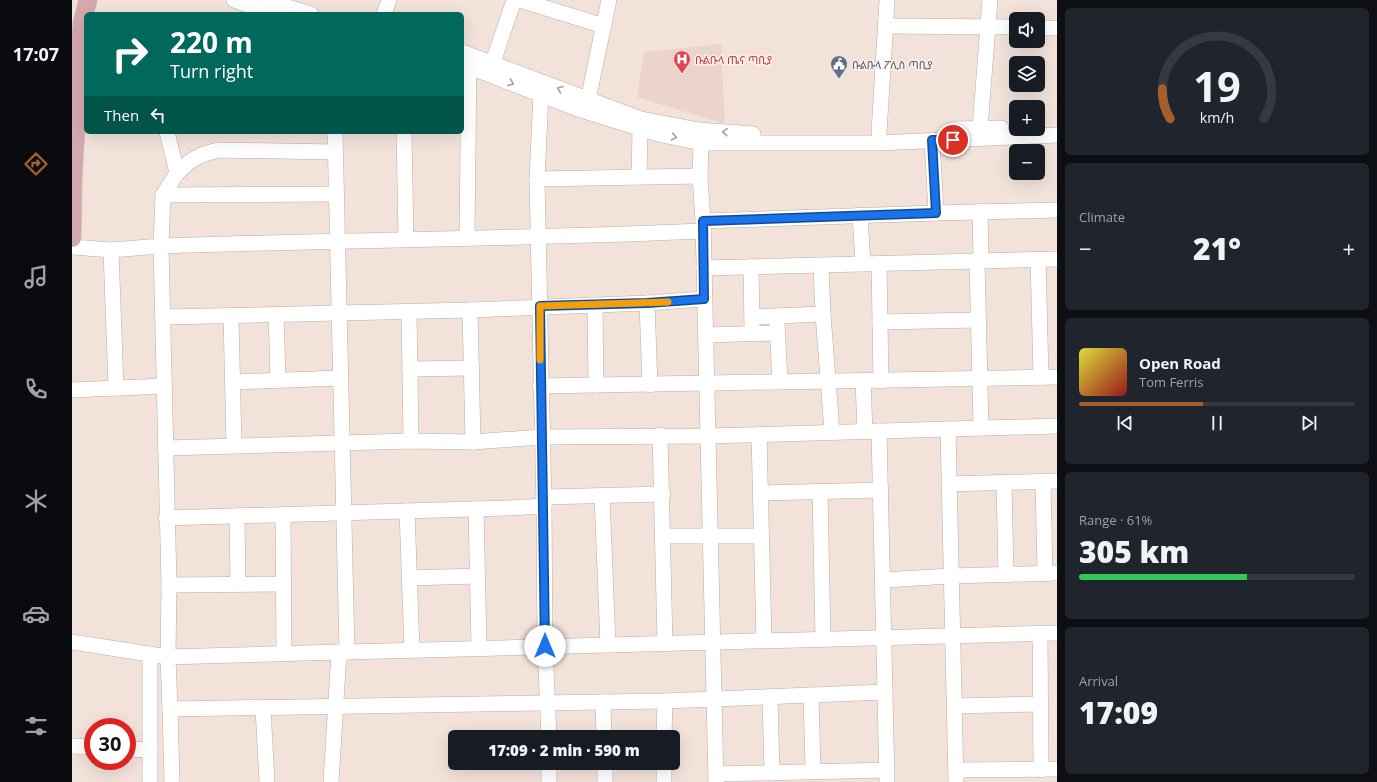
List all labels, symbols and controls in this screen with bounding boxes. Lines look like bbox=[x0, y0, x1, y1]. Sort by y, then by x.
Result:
map controls bbox=[1009, 12, 1045, 180]
button: sound bbox=[1009, 12, 1045, 48]
text: 220 m bbox=[170, 23, 253, 61]
icon: right bbox=[104, 28, 156, 80]
text: 17:07 bbox=[13, 42, 59, 66]
hospital icon: ቡልቡላ ጤና ጣቢያ bbox=[672, 49, 692, 74]
place label: ቡልቡላ ጤና ጣቢያ bbox=[695, 52, 772, 67]
public building icon: ቡልቡላ ፖሊስ ጣቢያ bbox=[829, 54, 849, 79]
button: layers bbox=[1009, 56, 1045, 92]
place label: ቡልቡላ ፖሊስ ጣቢያ bbox=[852, 57, 933, 72]
text: 19 bbox=[1193, 58, 1241, 114]
text: Turn right bbox=[170, 59, 253, 83]
one-way arrow bbox=[508, 78, 515, 86]
one-way arrow bbox=[556, 85, 563, 93]
button: + bbox=[1009, 100, 1045, 136]
icon: left bbox=[147, 104, 169, 126]
text: Then bbox=[104, 105, 139, 125]
text: km/h bbox=[1200, 108, 1234, 127]
pin bbox=[936, 123, 970, 157]
one-way arrow bbox=[722, 128, 728, 137]
icon: arrive bbox=[942, 129, 964, 151]
one-way arrow bbox=[671, 133, 677, 141]
button: − bbox=[1009, 144, 1045, 180]
icon: directions bbox=[22, 150, 50, 178]
text: Climate bbox=[1079, 208, 1125, 226]
text: 21° bbox=[1193, 228, 1241, 269]
text: − bbox=[1079, 233, 1092, 263]
text: + bbox=[1342, 233, 1355, 263]
icon: music bbox=[22, 263, 50, 291]
text: Open Road bbox=[1139, 353, 1221, 373]
text: Tom Ferris bbox=[1139, 373, 1204, 391]
icon: phone bbox=[22, 375, 50, 403]
icon: previous bbox=[1114, 412, 1136, 434]
icon: pause bbox=[1206, 412, 1228, 434]
icon: next bbox=[1298, 412, 1320, 434]
icon: climate bbox=[22, 487, 50, 515]
text: Range · 61% bbox=[1079, 511, 1152, 529]
text: 305 km bbox=[1079, 531, 1189, 572]
icon: car bbox=[22, 600, 50, 628]
position arrow bbox=[524, 625, 566, 667]
text: Arrival bbox=[1079, 672, 1118, 690]
text: 17:09 bbox=[1079, 692, 1158, 733]
icon: filters bbox=[22, 712, 50, 740]
speed limit sign: 30 bbox=[84, 718, 136, 770]
text: 17:09 · 2 min · 590 m bbox=[488, 740, 640, 760]

